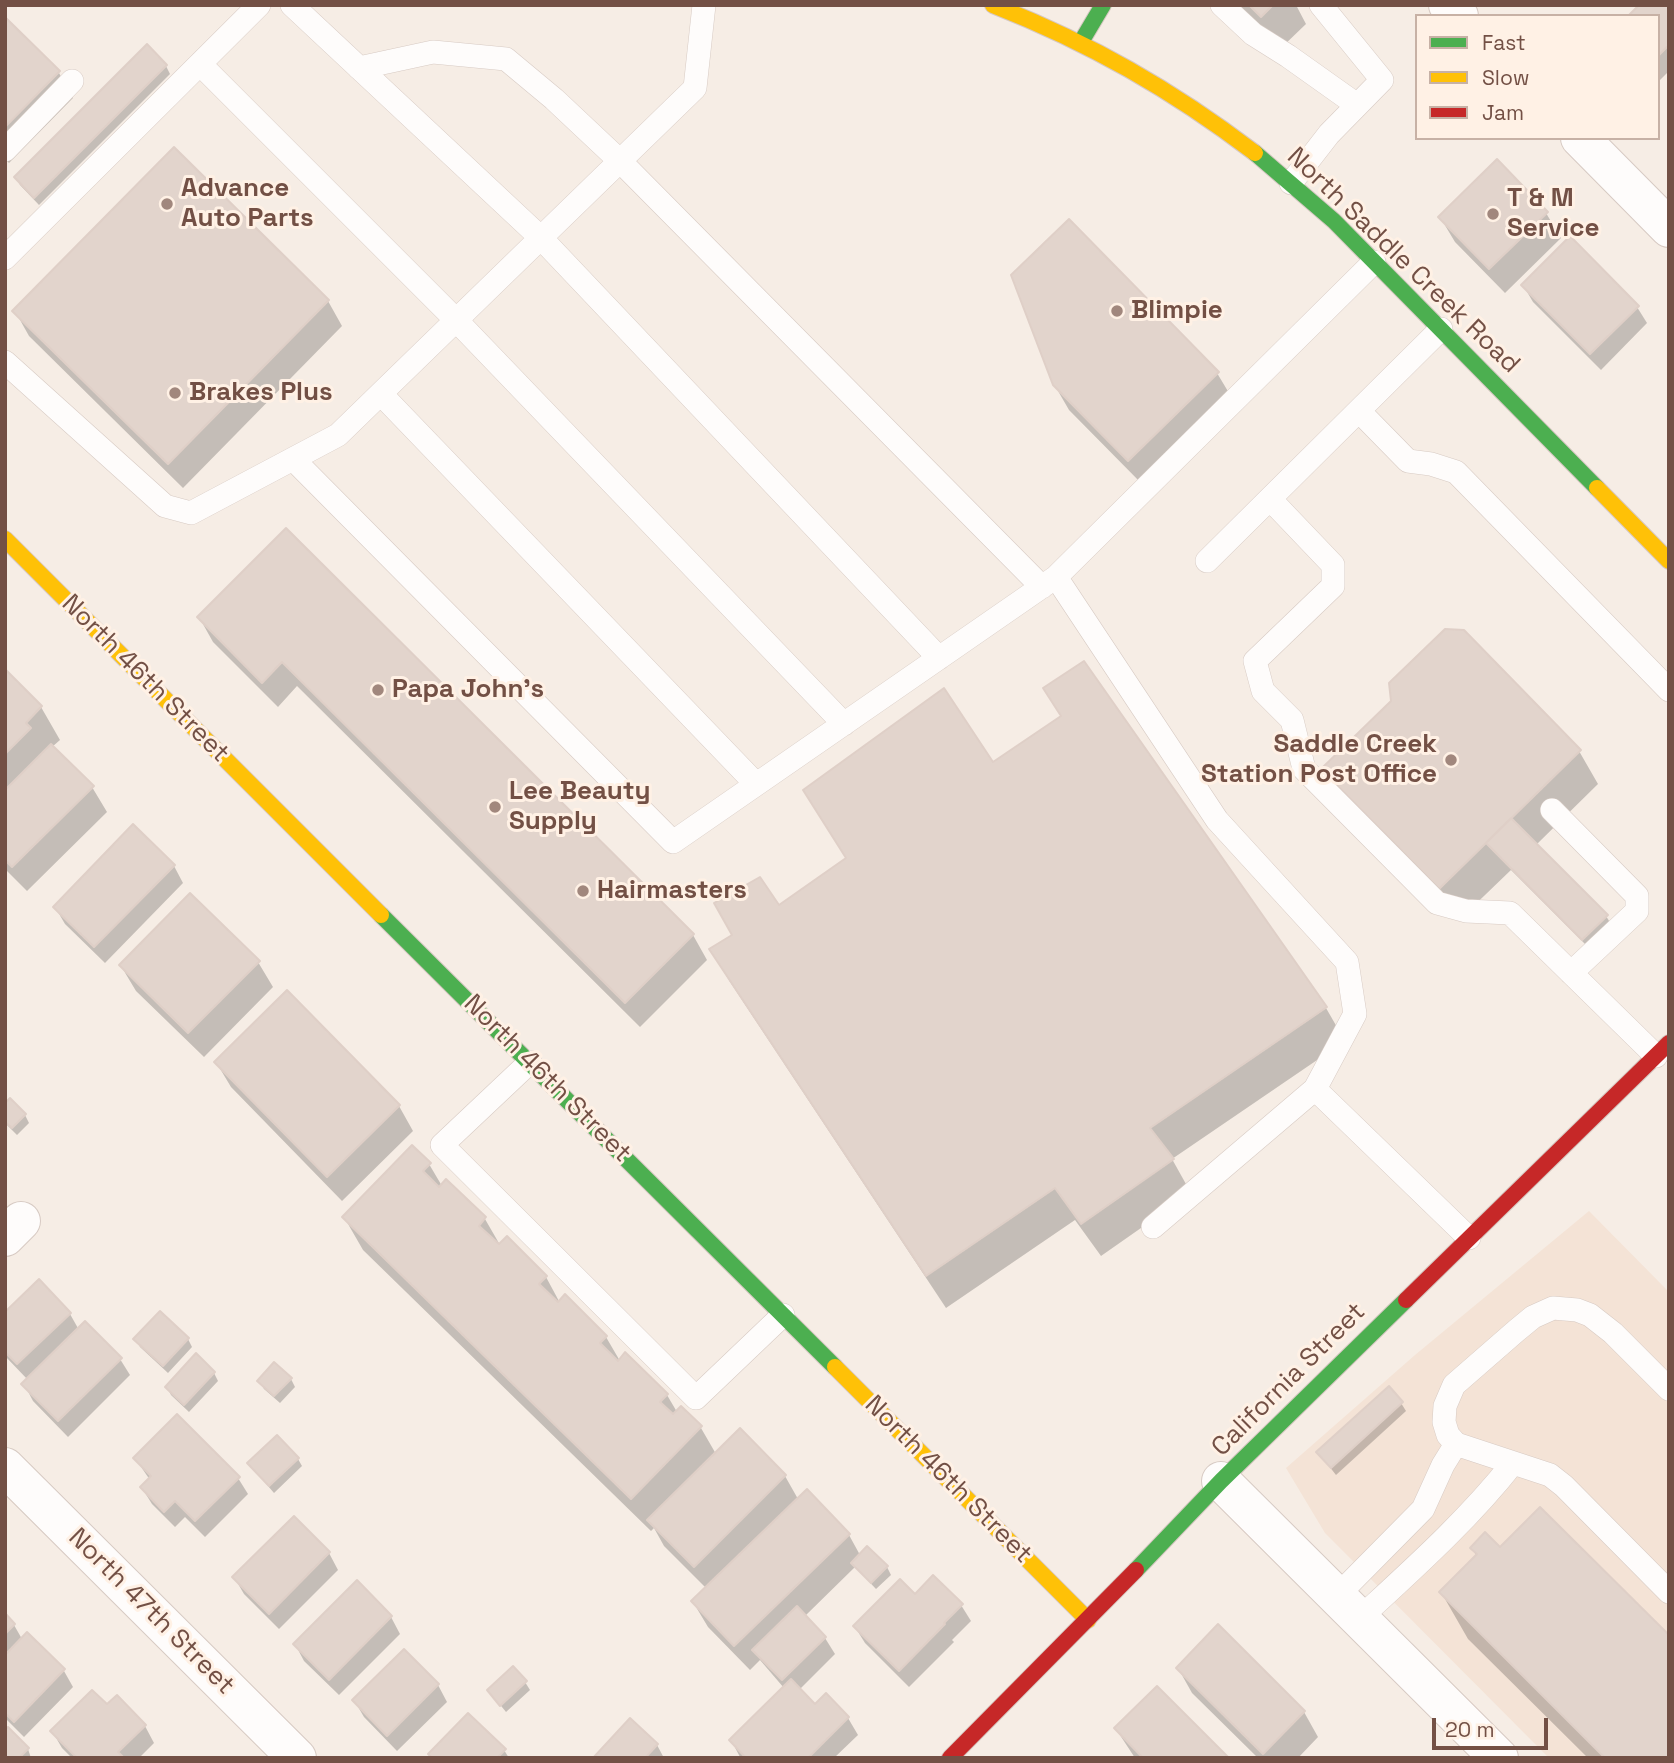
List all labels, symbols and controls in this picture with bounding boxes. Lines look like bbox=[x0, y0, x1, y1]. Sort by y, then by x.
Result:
legend bbox=[1415, 14, 1660, 140]
text: Fast bbox=[1482, 29, 1526, 56]
text: Slow bbox=[1482, 64, 1530, 91]
text: Jam bbox=[1482, 99, 1524, 126]
street label: North Saddle Creek Road bbox=[1280, 142, 1526, 380]
place label: Advance Auto Parts bbox=[181, 173, 314, 234]
place label: T & M Service bbox=[1507, 183, 1599, 244]
marker: Advance Auto Parts bbox=[159, 196, 175, 212]
marker: T & M Service bbox=[1485, 206, 1501, 222]
place label: Blimpie bbox=[1131, 295, 1223, 327]
marker: Blimpie bbox=[1109, 303, 1125, 319]
place label: Brakes Plus bbox=[189, 377, 333, 409]
marker: Brakes Plus bbox=[167, 385, 183, 401]
street label: North 46th Street bbox=[55, 589, 235, 769]
place label: Papa John's bbox=[392, 674, 544, 706]
marker: Papa John's bbox=[370, 682, 386, 698]
place label: Saddle Creek Station Post Office bbox=[1201, 729, 1437, 790]
marker: Saddle Creek Station Post Office bbox=[1443, 752, 1459, 768]
place label: Lee Beauty Supply bbox=[509, 776, 651, 838]
marker: Lee Beauty Supply bbox=[487, 799, 503, 815]
place label: Hairmasters bbox=[597, 875, 747, 907]
marker: Hairmasters bbox=[575, 883, 591, 899]
street label: North 46th Street bbox=[457, 989, 637, 1169]
street label: California Street bbox=[1206, 1297, 1372, 1463]
street label: North 46th Street bbox=[858, 1390, 1038, 1570]
street label: North 47th Street bbox=[62, 1523, 240, 1701]
scale bar bbox=[1436, 1704, 1552, 1748]
text: 20 m bbox=[1445, 1716, 1495, 1743]

